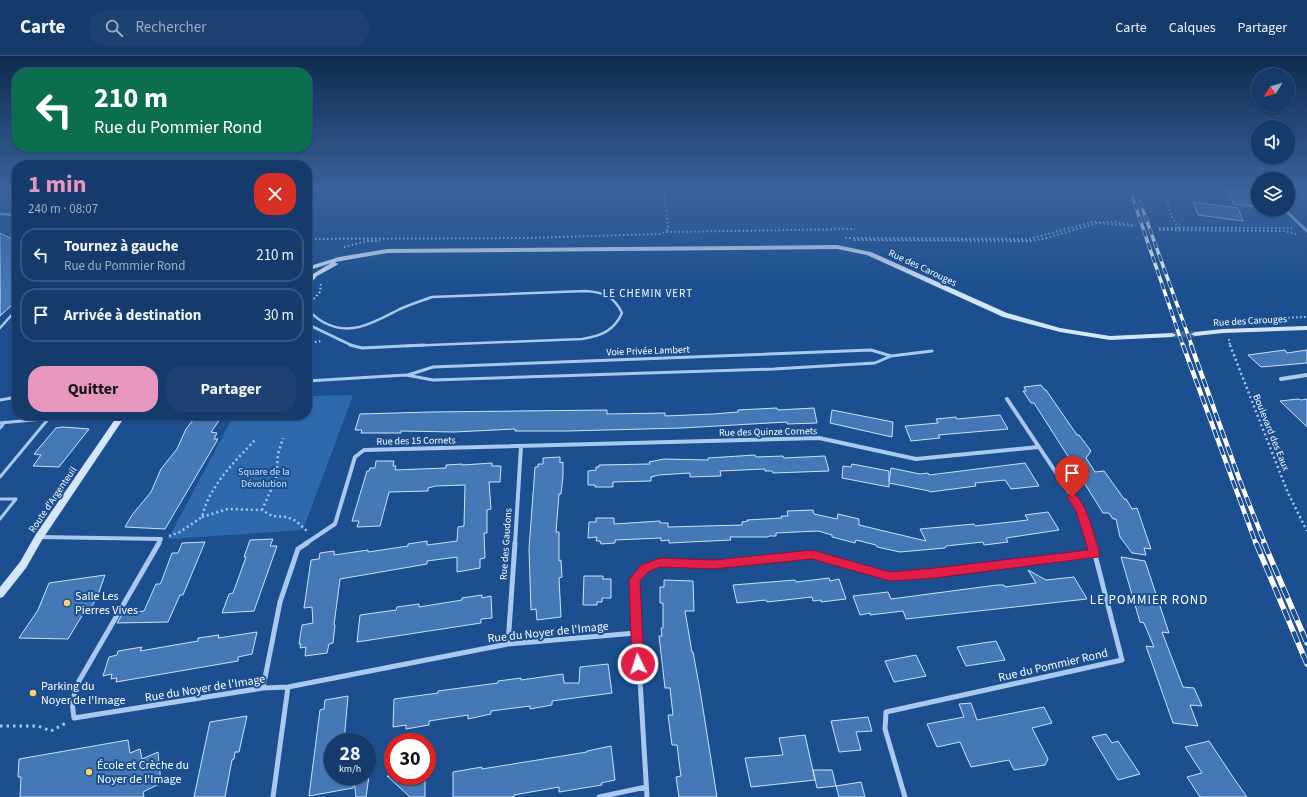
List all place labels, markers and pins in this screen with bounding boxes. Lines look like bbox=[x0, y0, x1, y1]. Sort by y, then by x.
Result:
pin bbox=[1055, 456, 1089, 497]
place label: Salle Les Pierres Vives bbox=[75, 588, 138, 619]
marker: Salle Les Pierres Vives bbox=[62, 598, 72, 608]
place label: Parking du Noyer de l'Image bbox=[41, 678, 125, 709]
marker: Parking du Noyer de l'Image bbox=[28, 688, 38, 698]
place label: École et Crèche du Noyer de l'Image bbox=[97, 757, 189, 788]
marker: École et Crèche du Noyer de l'Image bbox=[84, 767, 94, 777]

